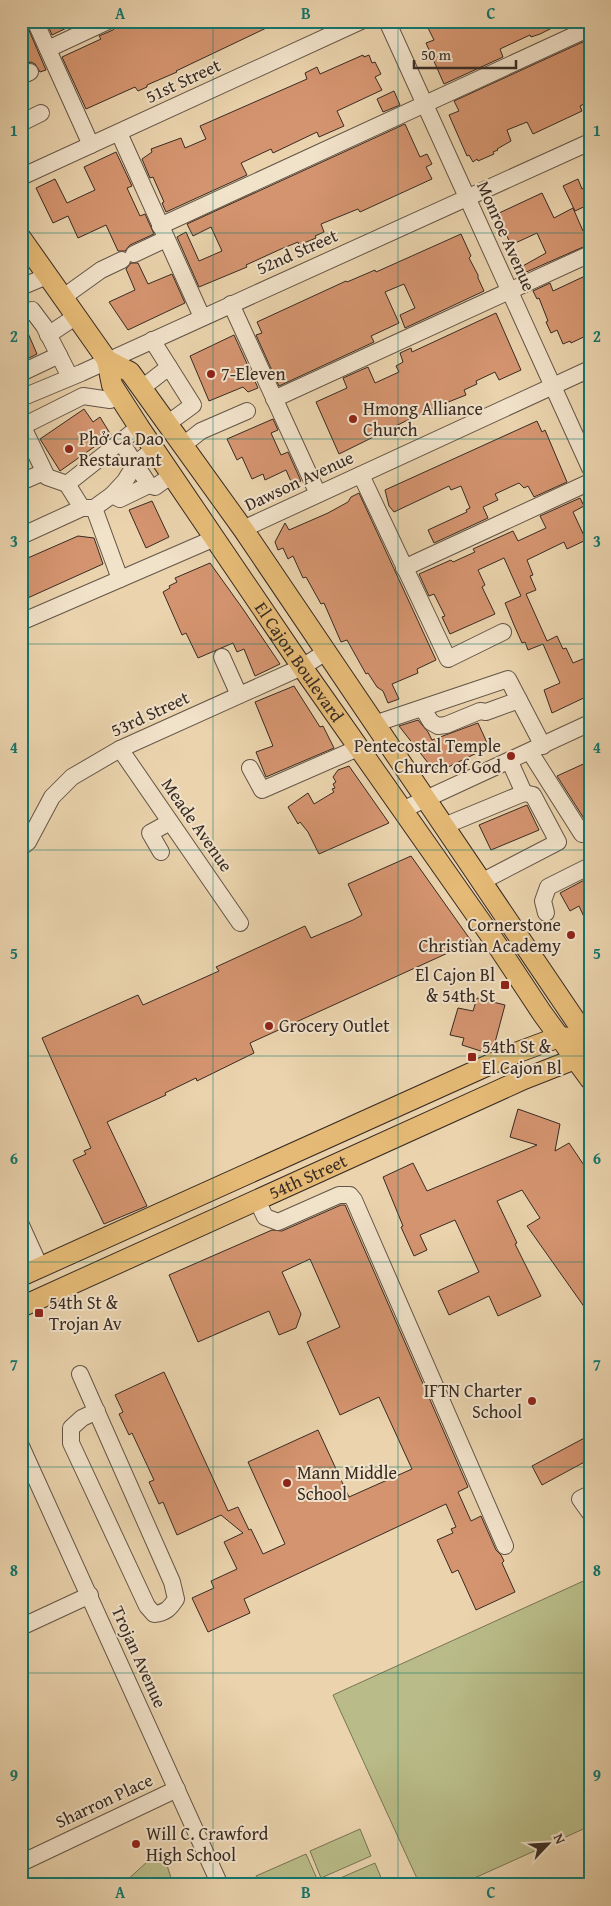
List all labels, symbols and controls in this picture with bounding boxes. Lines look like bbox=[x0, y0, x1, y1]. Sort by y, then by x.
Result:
text: A bbox=[115, 1, 126, 25]
text: B bbox=[301, 1, 311, 25]
text: C bbox=[486, 1, 496, 25]
scale bar bbox=[414, 38, 516, 70]
text: 50 m bbox=[421, 44, 452, 65]
street label: 51st Street bbox=[141, 51, 225, 110]
text: 1 bbox=[10, 118, 18, 142]
text: 1 bbox=[593, 118, 601, 142]
street label: Monroe Avenue bbox=[470, 176, 543, 295]
street label: 52nd Street bbox=[252, 221, 342, 281]
text: 2 bbox=[10, 324, 18, 348]
text: 2 bbox=[593, 324, 601, 348]
place label: 7-Eleven bbox=[221, 360, 286, 387]
marker: 7-Eleven bbox=[205, 368, 217, 380]
place label: Hmong Alliance Church bbox=[363, 395, 483, 443]
marker: Hmong Alliance Church bbox=[347, 413, 359, 425]
place label: Phở Ca Dao Restaurant bbox=[79, 425, 164, 473]
marker: Phở Ca Dao Restaurant bbox=[63, 443, 75, 455]
street label: Dawson Avenue bbox=[240, 443, 358, 518]
text: 3 bbox=[10, 529, 18, 553]
text: 3 bbox=[593, 529, 601, 553]
street label: El Cajon Boulevard bbox=[248, 596, 351, 728]
street label: 53rd Street bbox=[106, 683, 194, 743]
place label: Pentecostal Temple Church of God bbox=[354, 732, 501, 780]
text: 4 bbox=[10, 735, 18, 759]
text: 4 bbox=[593, 735, 601, 759]
marker: Pentecostal Temple Church of God bbox=[505, 750, 517, 762]
street label: Meade Avenue bbox=[155, 772, 240, 877]
place label: Cornerstone Christian Academy bbox=[418, 911, 561, 959]
marker: Cornerstone Christian Academy bbox=[565, 929, 577, 941]
text: 5 bbox=[10, 941, 18, 965]
text: 5 bbox=[593, 941, 601, 965]
place label: El Cajon Bl & 54th St bbox=[415, 961, 496, 1009]
marker: El Cajon Bl & 54th St bbox=[499, 979, 511, 991]
place label: Grocery Outlet bbox=[279, 1012, 390, 1039]
marker: Grocery Outlet bbox=[263, 1020, 275, 1032]
place label: 54th St & El Cajon Bl bbox=[482, 1033, 562, 1081]
marker: 54th St & El Cajon Bl bbox=[466, 1051, 478, 1063]
text: 6 bbox=[10, 1146, 18, 1170]
text: 6 bbox=[593, 1146, 601, 1170]
street label: 54th Street bbox=[264, 1147, 352, 1206]
place label: 54th St & Trojan Av bbox=[49, 1289, 122, 1337]
marker: 54th St & Trojan Av bbox=[33, 1307, 45, 1319]
text: 7 bbox=[10, 1352, 18, 1376]
text: 7 bbox=[593, 1352, 601, 1376]
place label: IFTN Charter School bbox=[424, 1377, 523, 1425]
marker: IFTN Charter School bbox=[526, 1395, 538, 1407]
place label: Mann Middle School bbox=[297, 1459, 397, 1507]
marker: Mann Middle School bbox=[281, 1477, 293, 1489]
text: 8 bbox=[10, 1558, 18, 1582]
text: 8 bbox=[593, 1558, 601, 1582]
street label: Trojan Avenue bbox=[105, 1601, 174, 1712]
text: 9 bbox=[10, 1763, 18, 1787]
text: 9 bbox=[593, 1763, 601, 1787]
street label: Sharron Place bbox=[51, 1766, 157, 1835]
north arrow bbox=[524, 1818, 574, 1868]
place label: Will C. Crawford High School bbox=[146, 1820, 269, 1868]
text: N bbox=[549, 1830, 571, 1848]
marker: Will C. Crawford High School bbox=[130, 1838, 142, 1850]
text: A bbox=[115, 1880, 126, 1904]
text: B bbox=[301, 1880, 311, 1904]
text: C bbox=[486, 1880, 496, 1904]

